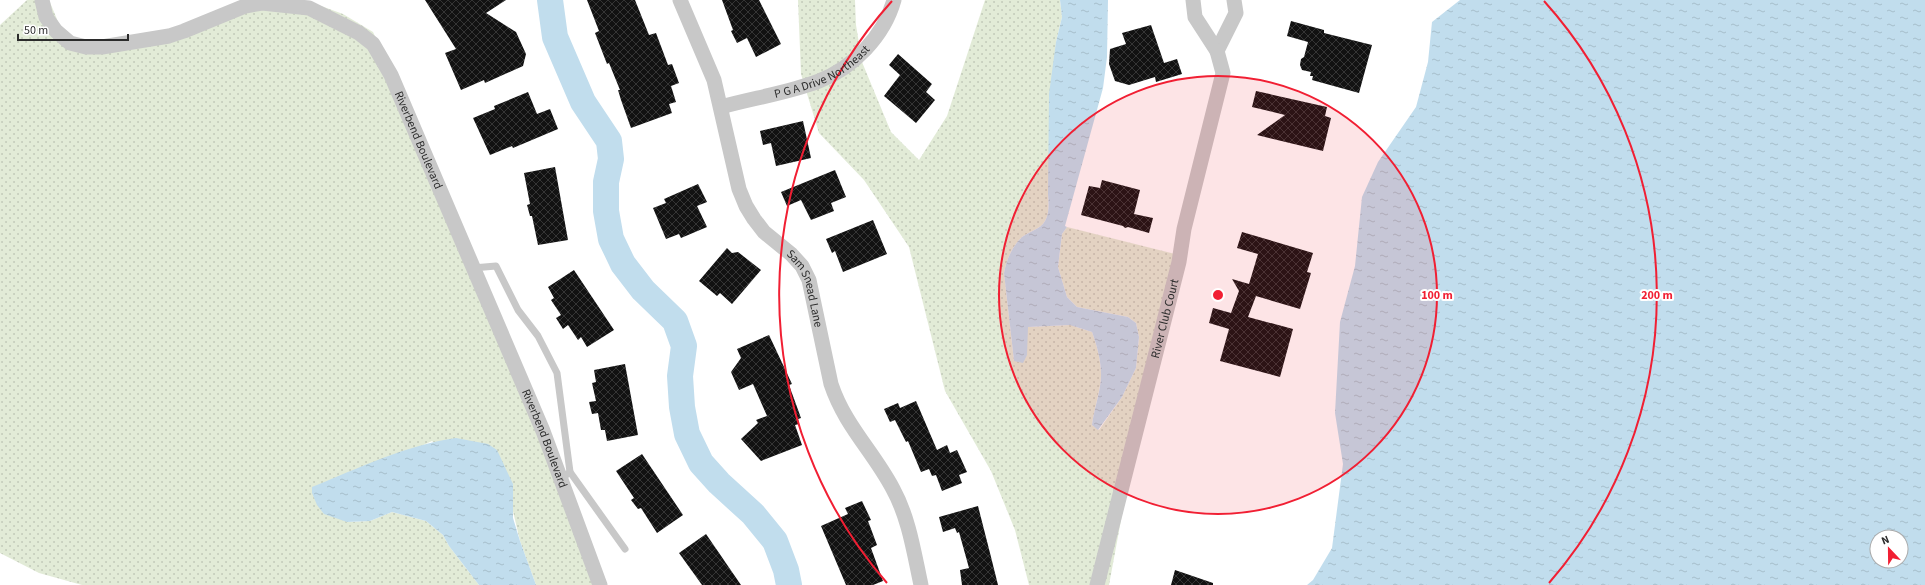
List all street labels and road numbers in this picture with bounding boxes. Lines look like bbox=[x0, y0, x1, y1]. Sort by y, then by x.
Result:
street label: P G A Drive Northeast bbox=[773, 42, 874, 103]
street label: Riverbend Boulevard bbox=[390, 89, 447, 192]
street label: Sam Snead Lane bbox=[783, 246, 827, 329]
street label: River Club Court bbox=[1147, 277, 1183, 360]
street label: Riverbend Boulevard bbox=[517, 387, 571, 491]

